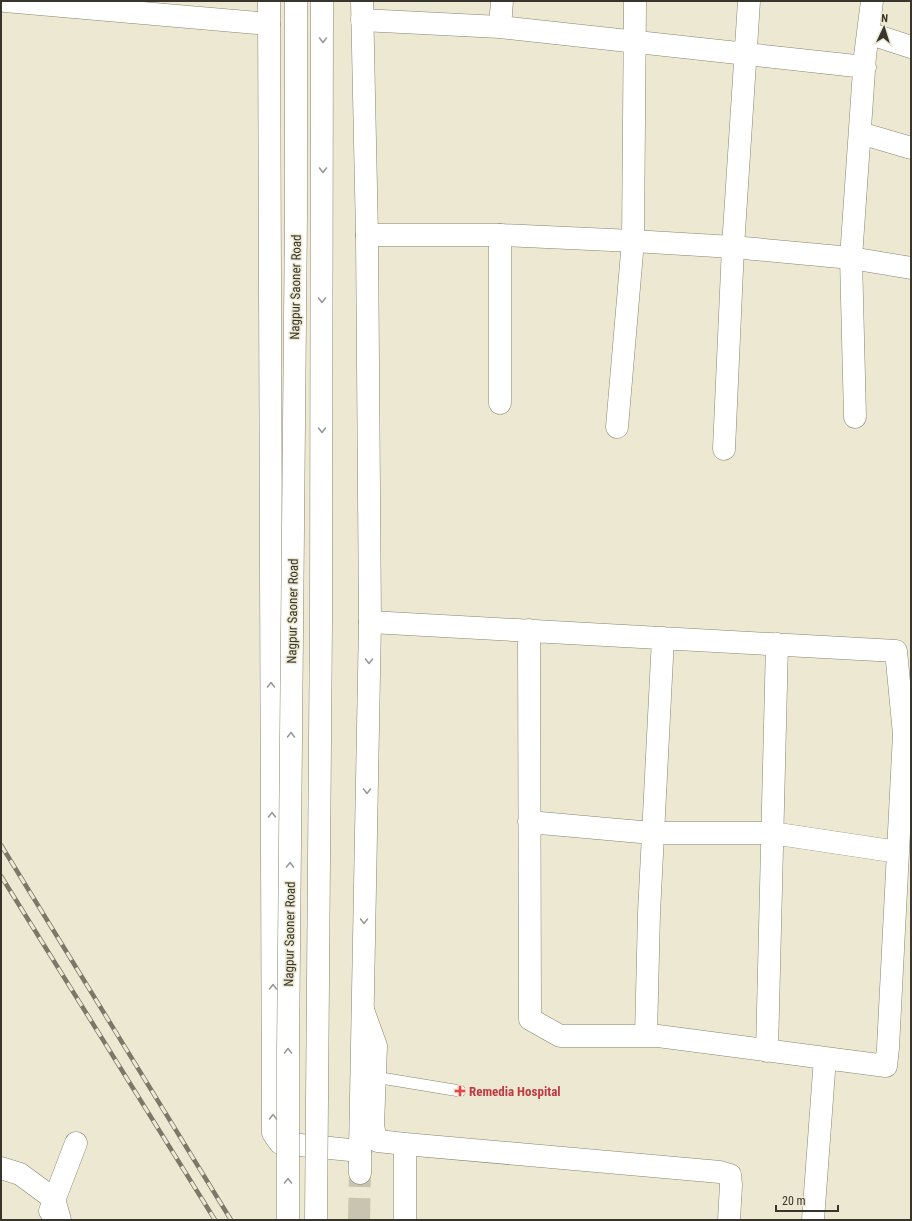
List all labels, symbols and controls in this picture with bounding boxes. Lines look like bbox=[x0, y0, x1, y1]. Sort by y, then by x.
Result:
north arrow bbox=[864, 8, 904, 48]
text: N bbox=[881, 12, 889, 25]
one-way arrow bbox=[319, 37, 327, 43]
one-way arrow bbox=[319, 167, 327, 173]
street label: Nagpur Saoner Road bbox=[287, 234, 304, 340]
one-way arrow bbox=[318, 297, 326, 303]
one-way arrow bbox=[318, 427, 326, 433]
street label: Nagpur Saoner Road bbox=[284, 558, 301, 664]
one-way arrow bbox=[365, 658, 373, 664]
one-way arrow bbox=[267, 682, 275, 688]
one-way arrow bbox=[287, 732, 295, 738]
one-way arrow bbox=[363, 788, 371, 794]
one-way arrow bbox=[268, 812, 276, 818]
one-way arrow bbox=[286, 862, 294, 868]
street label: Nagpur Saoner Road bbox=[281, 881, 298, 987]
one-way arrow bbox=[360, 918, 368, 924]
one-way arrow bbox=[269, 984, 277, 990]
one-way arrow bbox=[284, 1048, 292, 1054]
place label: Remedia Hospital bbox=[469, 1084, 561, 1099]
marker: Remedia Hospital bbox=[454, 1085, 466, 1097]
one-way arrow bbox=[269, 1114, 277, 1120]
one-way arrow bbox=[284, 1178, 292, 1184]
scale bar bbox=[776, 1187, 838, 1213]
text: 20 m bbox=[782, 1194, 806, 1208]

